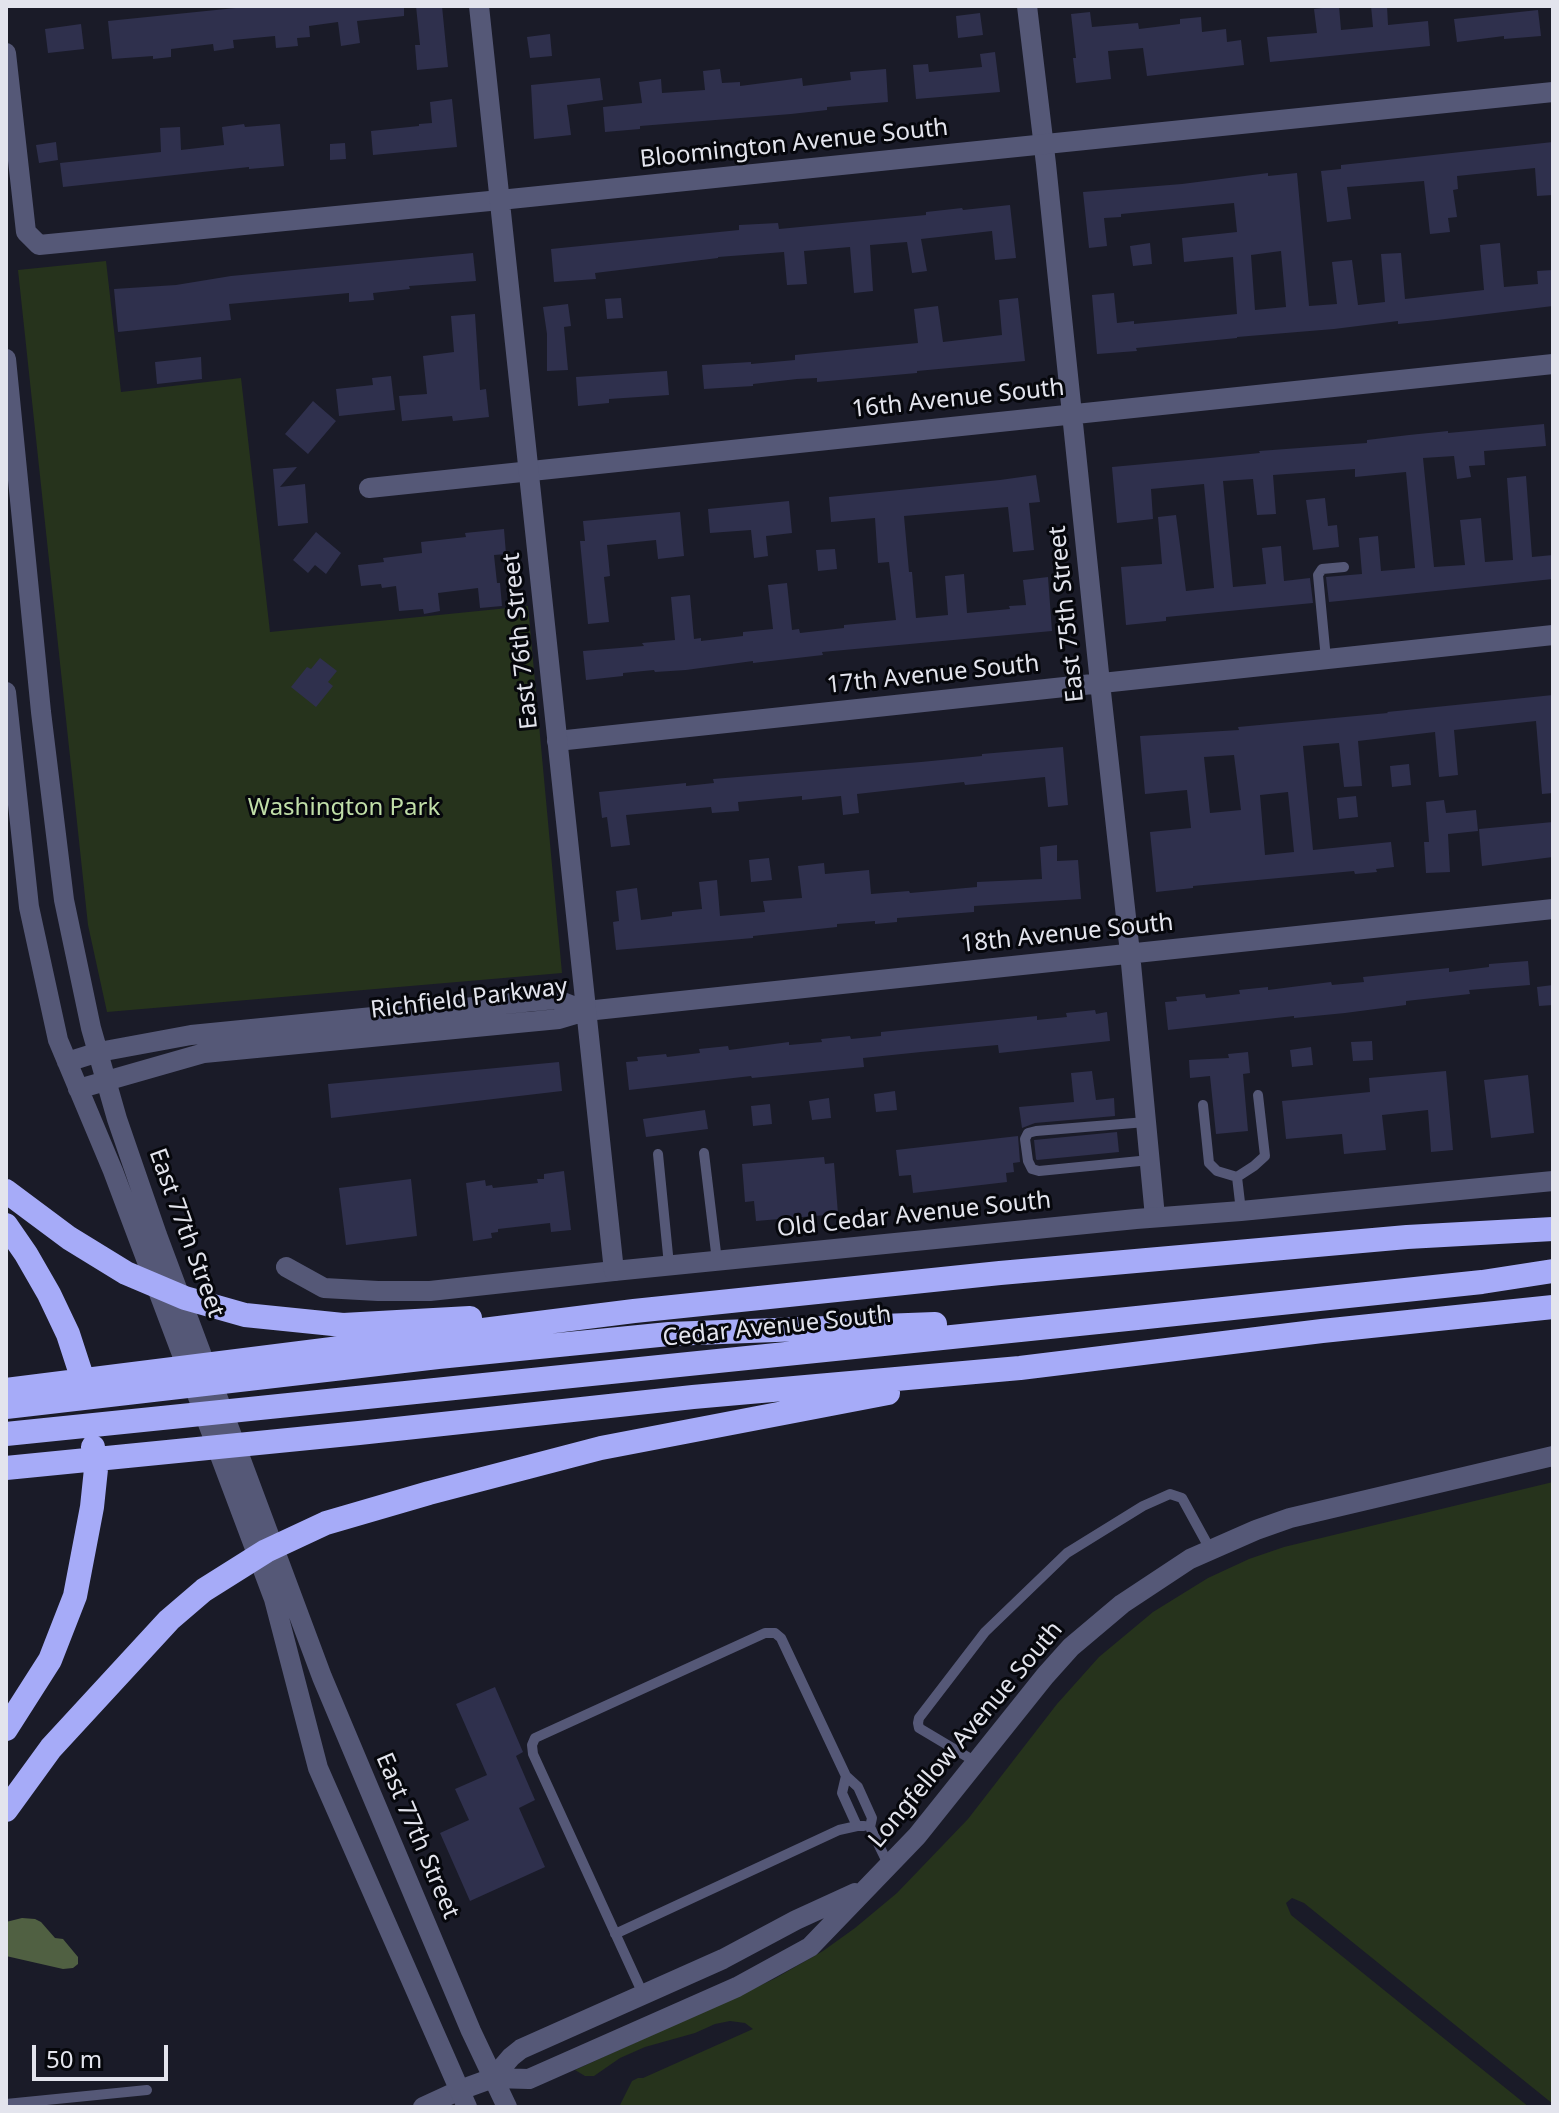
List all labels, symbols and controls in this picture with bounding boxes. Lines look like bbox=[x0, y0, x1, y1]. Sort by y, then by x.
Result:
street label: Bloomington Avenue South bbox=[638, 113, 950, 175]
street label: 16th Avenue South bbox=[850, 374, 1066, 424]
street label: East 75th Street bbox=[1043, 524, 1091, 704]
street label: East 76th Street bbox=[497, 551, 545, 731]
street label: 17th Avenue South bbox=[825, 650, 1041, 700]
park label: Washington Park bbox=[248, 794, 440, 822]
street label: 18th Avenue South bbox=[959, 909, 1175, 959]
street label: Richfield Parkway bbox=[369, 973, 569, 1025]
street label: East 77th Street bbox=[142, 1145, 230, 1321]
street label: Old Cedar Avenue South bbox=[775, 1186, 1053, 1244]
street label: Cedar Avenue South bbox=[661, 1301, 893, 1353]
street label: Longfellow Avenue South bbox=[863, 1616, 1069, 1854]
street label: East 77th Street bbox=[369, 1749, 465, 1923]
scale bar bbox=[36, 2029, 172, 2079]
text: 50 m bbox=[46, 2042, 102, 2075]

